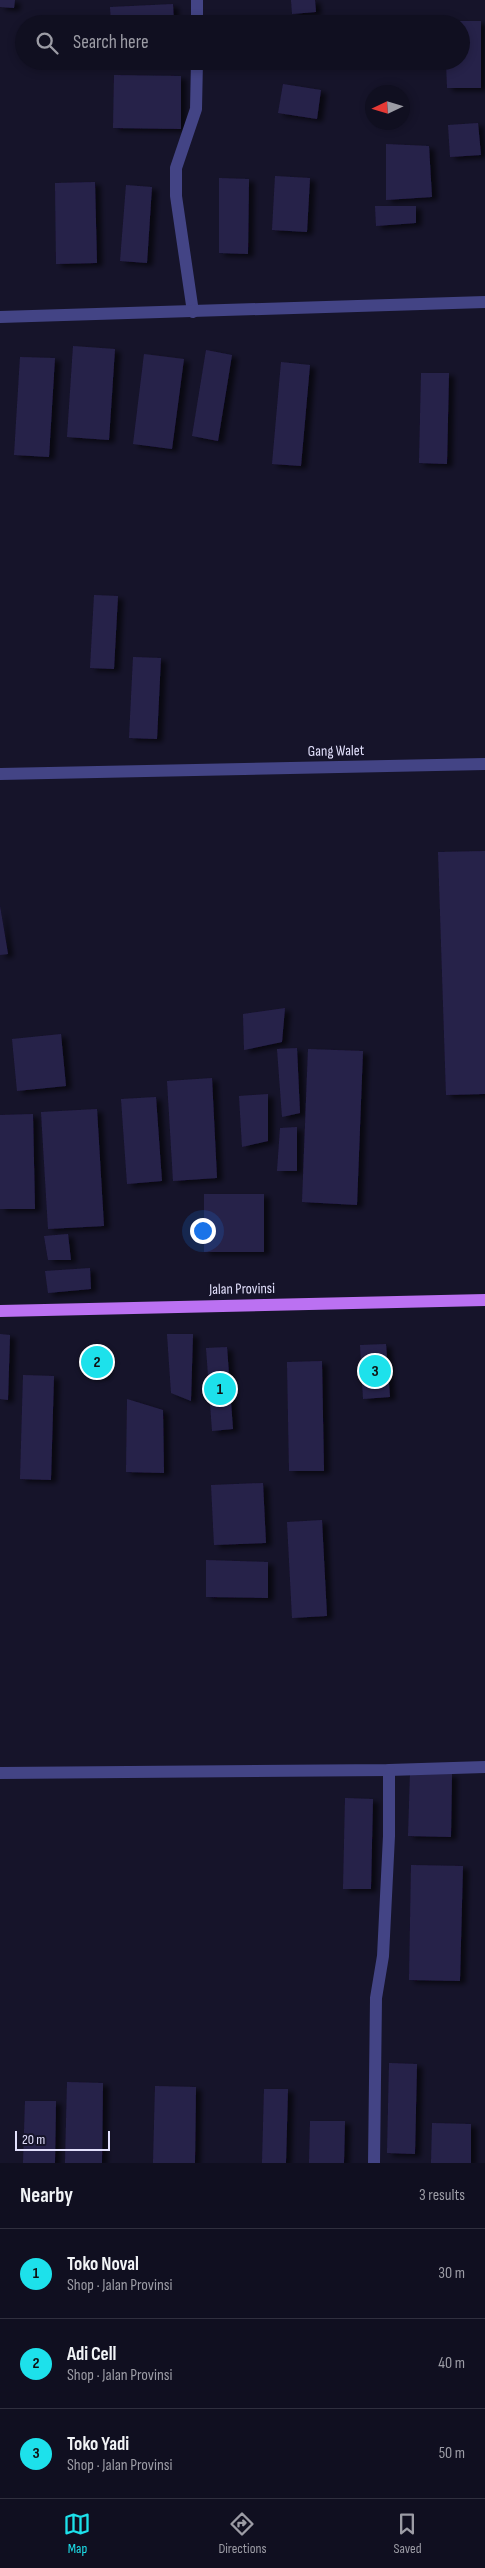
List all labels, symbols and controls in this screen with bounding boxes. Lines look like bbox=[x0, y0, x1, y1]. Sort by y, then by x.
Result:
search box bbox=[15, 15, 470, 70]
icon: search bbox=[33, 29, 61, 57]
text: Search here bbox=[73, 31, 149, 54]
north arrow bbox=[365, 85, 410, 130]
street label: Gang Walet bbox=[308, 741, 365, 761]
your location bbox=[190, 1218, 216, 1244]
street label: Jalan Provinsi bbox=[208, 1279, 275, 1299]
pin: 2 bbox=[81, 1343, 113, 1381]
pin: 3 bbox=[359, 1352, 391, 1390]
pin: 1 bbox=[204, 1370, 236, 1408]
scale bar bbox=[15, 2128, 110, 2151]
text: 20 m bbox=[22, 2131, 45, 2148]
text: Nearby bbox=[20, 2183, 73, 2208]
text: 3 results bbox=[419, 2186, 465, 2205]
text: Toko Noval bbox=[67, 2253, 139, 2276]
text: 1 bbox=[33, 2264, 39, 2283]
text: 30 m bbox=[438, 2264, 465, 2283]
text: Shop · Jalan Provinsi bbox=[67, 2276, 173, 2295]
text: Adi Cell bbox=[67, 2343, 116, 2366]
text: 2 bbox=[32, 2354, 40, 2373]
text: 40 m bbox=[438, 2354, 465, 2373]
text: Shop · Jalan Provinsi bbox=[67, 2366, 173, 2385]
text: Toko Yadi bbox=[67, 2433, 129, 2456]
text: 3 bbox=[32, 2444, 40, 2463]
text: 50 m bbox=[439, 2444, 465, 2463]
text: Shop · Jalan Provinsi bbox=[67, 2456, 173, 2475]
tab: Map bbox=[63, 2510, 91, 2557]
tab: Directions bbox=[218, 2510, 267, 2557]
tab: Saved bbox=[393, 2510, 422, 2557]

